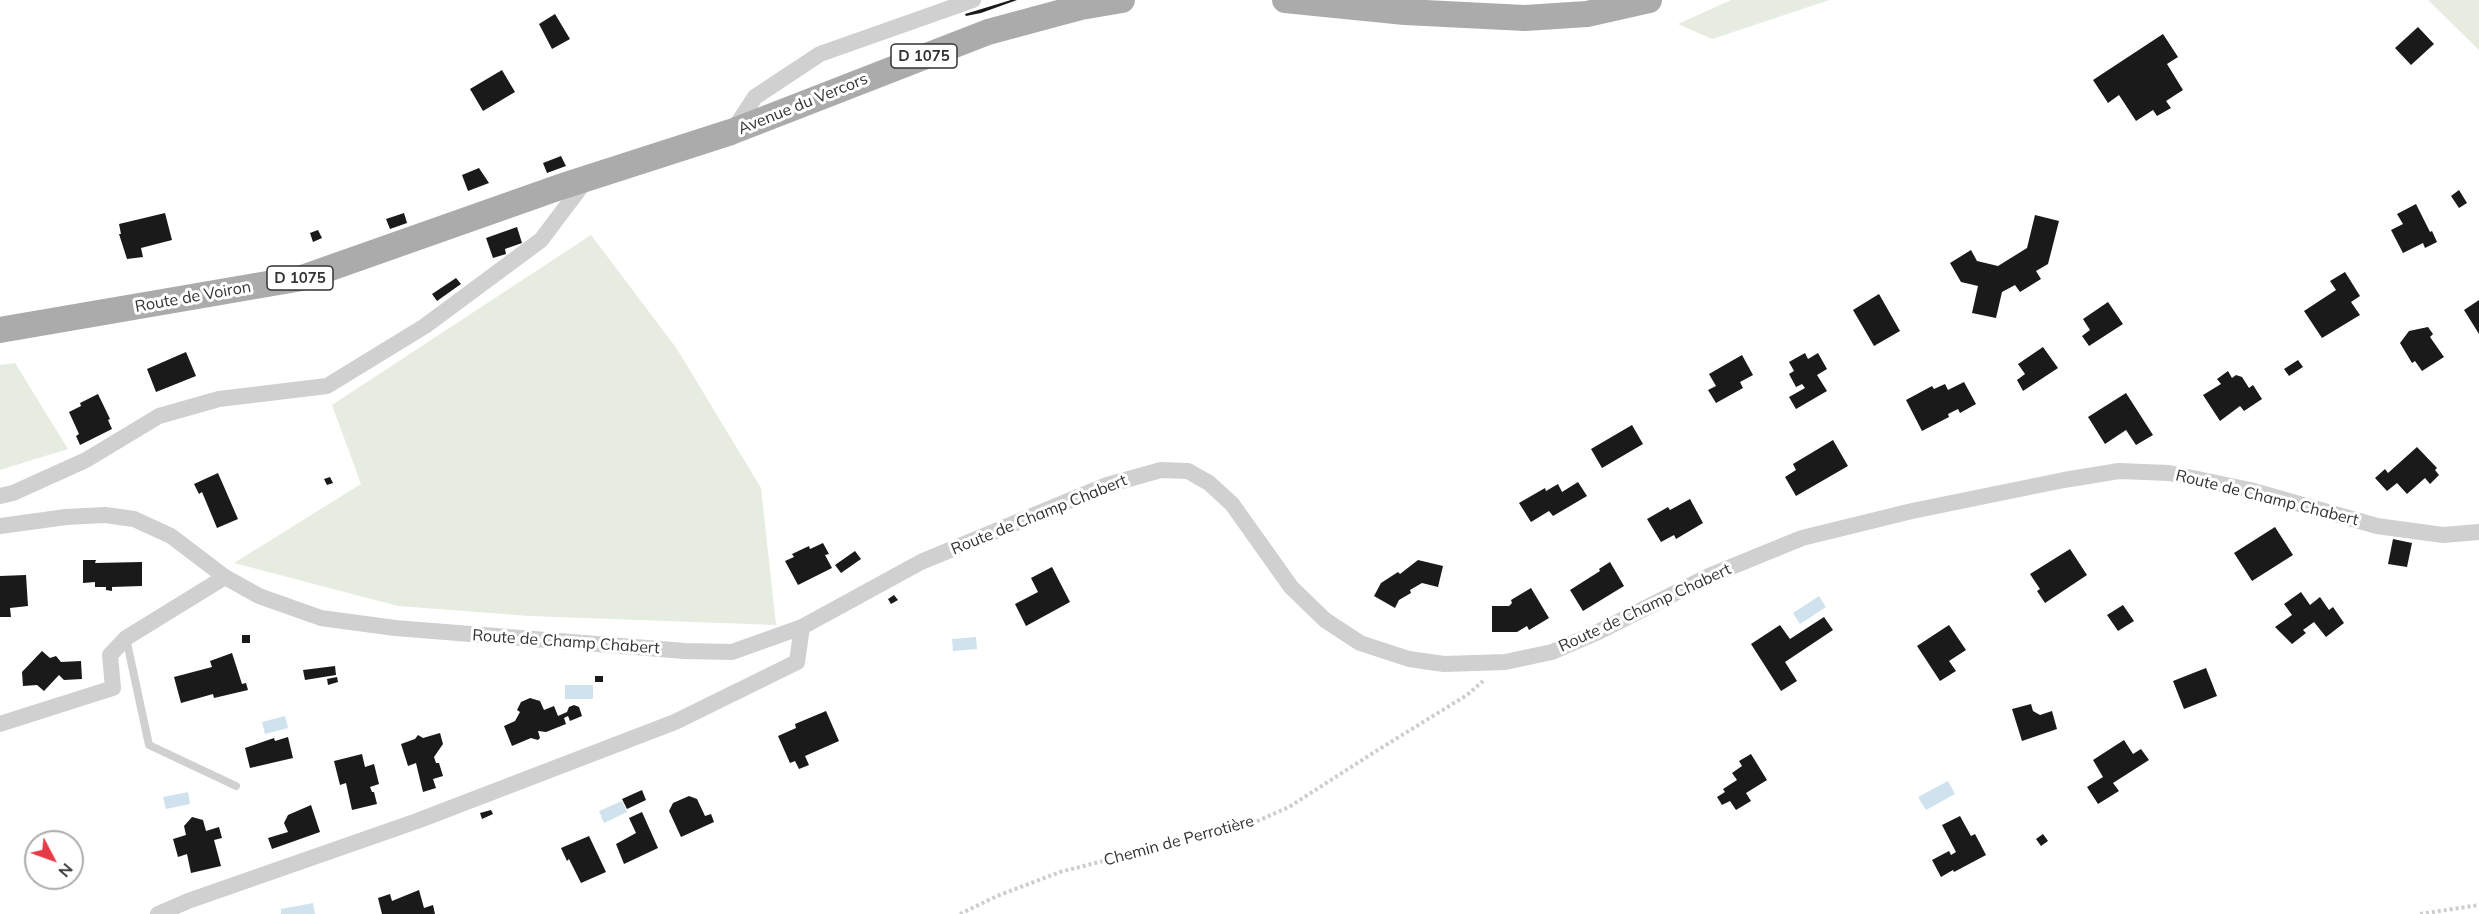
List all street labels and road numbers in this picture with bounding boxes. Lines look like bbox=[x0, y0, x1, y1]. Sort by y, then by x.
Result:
road number: D 1075 bbox=[891, 44, 957, 68]
street label: Avenue du Vercors bbox=[735, 69, 871, 139]
road number: D 1075 bbox=[267, 266, 333, 290]
street label: Route de Voiron bbox=[133, 277, 253, 317]
street label: Route de Champ Chabert bbox=[2174, 466, 2360, 530]
street label: Route de Champ Chabert bbox=[948, 471, 1130, 559]
street label: Route de Champ Chabert bbox=[1556, 560, 1734, 656]
street label: Route de Champ Chabert bbox=[472, 626, 660, 658]
street label: Chemin de Perrotière bbox=[1102, 812, 1256, 870]

